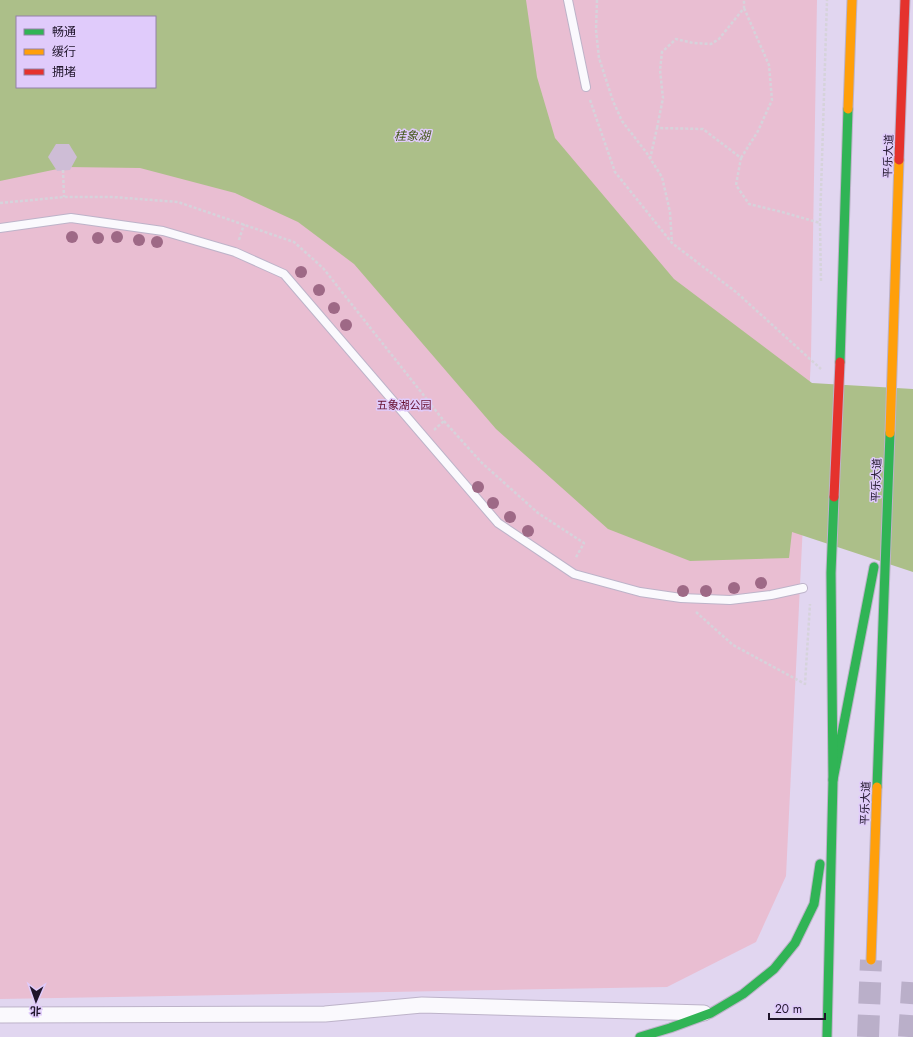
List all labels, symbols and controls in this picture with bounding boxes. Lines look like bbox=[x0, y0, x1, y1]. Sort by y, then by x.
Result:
legend bbox=[16, 16, 156, 88]
text: 畅通 bbox=[52, 23, 76, 41]
text: 缓行 bbox=[52, 43, 76, 61]
text: 拥堵 bbox=[52, 63, 76, 81]
water label: 桂象湖 bbox=[394, 127, 432, 145]
street label: 平乐大道 bbox=[879, 134, 897, 178]
park label: 五象湖公园 bbox=[377, 397, 432, 413]
street label: 平乐大道 bbox=[867, 458, 885, 502]
street label: 平乐大道 bbox=[856, 781, 874, 825]
north arrow bbox=[16, 981, 56, 1021]
scale bar bbox=[769, 995, 825, 1021]
text: 20 m bbox=[775, 1000, 802, 1018]
text: 北 bbox=[30, 1003, 41, 1019]

